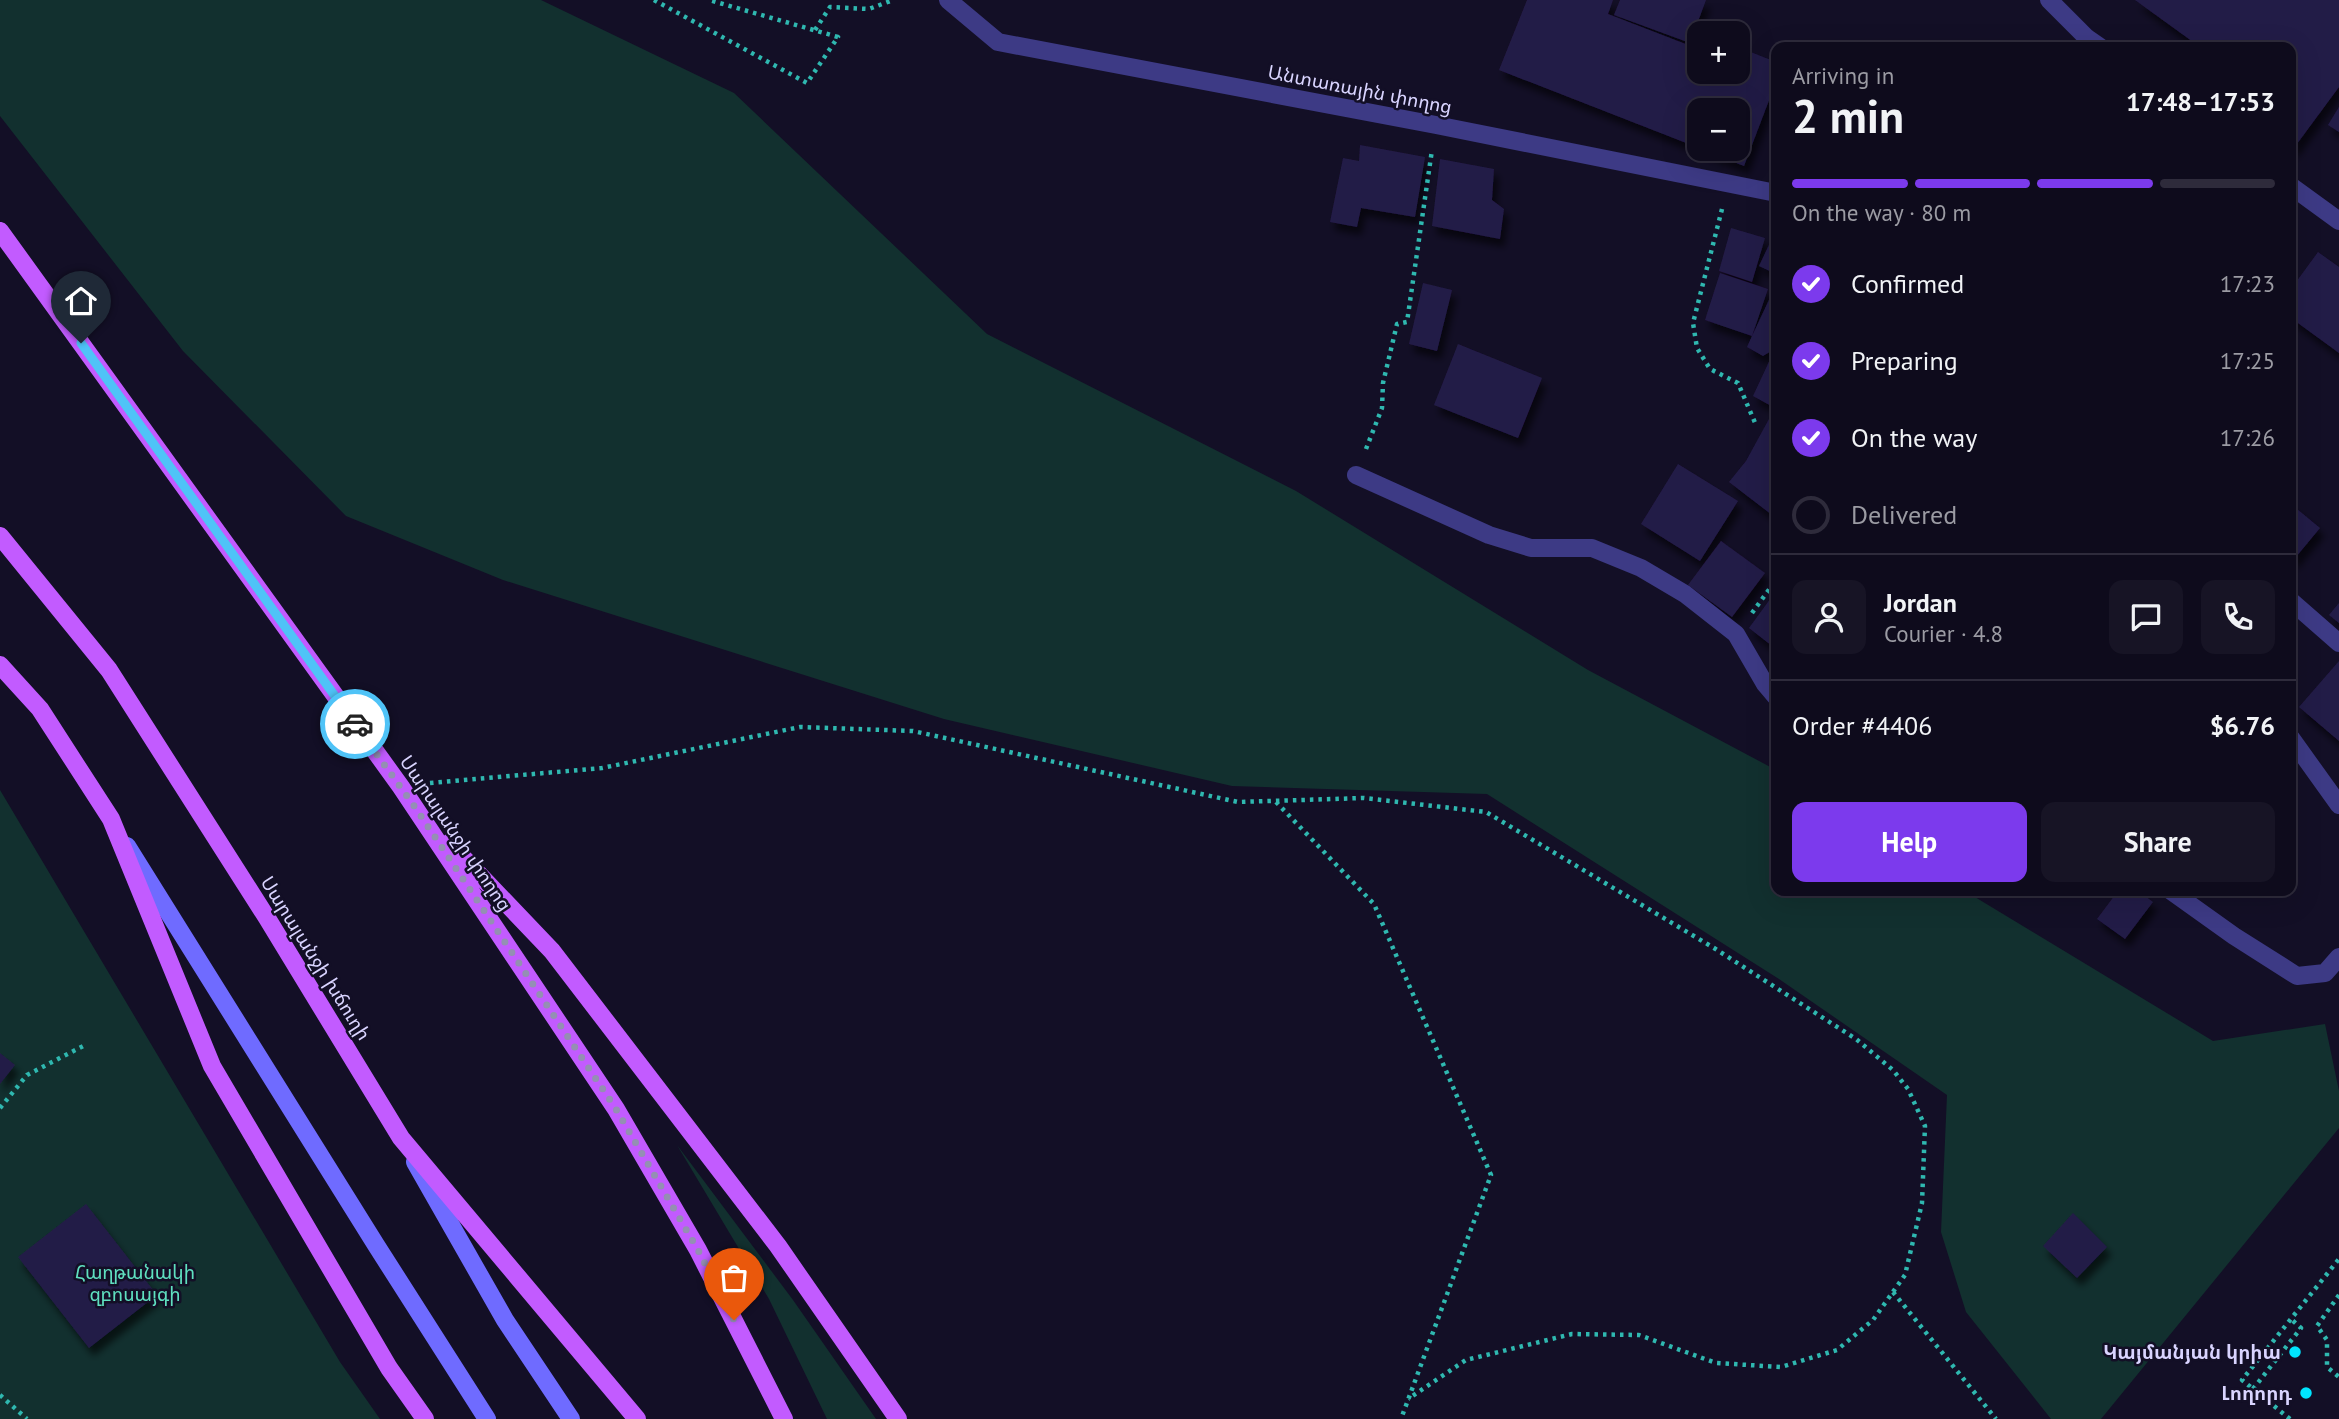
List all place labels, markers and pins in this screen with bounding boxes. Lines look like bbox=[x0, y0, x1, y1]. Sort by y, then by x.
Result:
pin bbox=[51, 271, 111, 343]
pin bbox=[704, 1248, 764, 1320]
place label: Կայմանյան կրիա bbox=[2103, 1340, 2281, 1364]
marker: Կայմանյան կրիա bbox=[2287, 1344, 2303, 1360]
place label: Լողորդ bbox=[2221, 1381, 2292, 1405]
marker: Լողորդ bbox=[2298, 1385, 2314, 1401]

